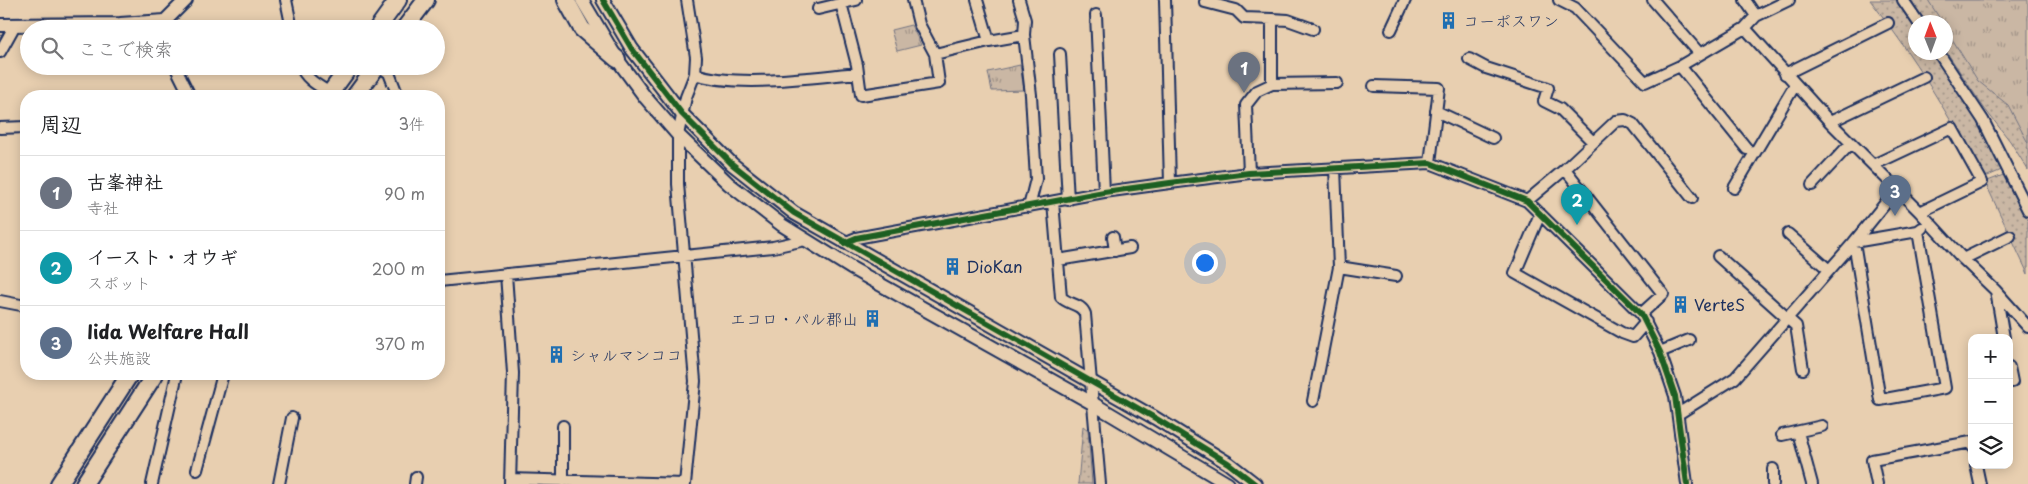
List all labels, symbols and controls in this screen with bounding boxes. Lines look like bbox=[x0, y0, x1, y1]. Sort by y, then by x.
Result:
place label: コーポスワン bbox=[1463, 8, 1559, 32]
building icon: コーポスワン bbox=[1439, 11, 1459, 31]
north arrow bbox=[1908, 15, 1953, 60]
search box bbox=[20, 20, 445, 75]
icon: search bbox=[38, 34, 66, 62]
text: ここで検索 bbox=[78, 34, 173, 62]
pin: 1 bbox=[1228, 52, 1260, 93]
text: 周辺 bbox=[40, 107, 82, 139]
text: 3件 bbox=[398, 111, 425, 135]
text: 古峯神社 bbox=[87, 167, 163, 195]
pin: 3 bbox=[1879, 175, 1911, 216]
text: 1 bbox=[52, 181, 60, 205]
text: 90 m bbox=[384, 181, 425, 205]
pin: 2 bbox=[1561, 184, 1593, 225]
text: 寺社 bbox=[87, 195, 119, 219]
text: イースト・オウギ bbox=[87, 242, 238, 270]
your location bbox=[1192, 250, 1218, 276]
place label: DioKan bbox=[966, 254, 1023, 278]
text: 2 bbox=[50, 256, 62, 280]
text: 200 m bbox=[372, 256, 425, 280]
building icon: DioKan bbox=[942, 257, 962, 277]
text: スポット bbox=[87, 270, 151, 294]
place label: VerteS bbox=[1694, 292, 1745, 316]
building icon: VerteS bbox=[1670, 295, 1690, 315]
place label: エコロ・パル郡山 bbox=[730, 306, 858, 330]
building icon: エコロ・パル郡山 bbox=[862, 309, 882, 329]
text: Iida Welfare Hall bbox=[87, 317, 249, 345]
text: 3 bbox=[51, 331, 61, 355]
text: 370 m bbox=[375, 331, 425, 355]
map controls bbox=[1968, 334, 2013, 469]
button: + bbox=[1968, 334, 2013, 379]
place label: シャルマンココ bbox=[570, 342, 682, 366]
text: 公共施設 bbox=[87, 345, 151, 369]
building icon: シャルマンココ bbox=[546, 345, 566, 365]
button: − bbox=[1968, 379, 2013, 424]
button: layers bbox=[1968, 424, 2013, 469]

